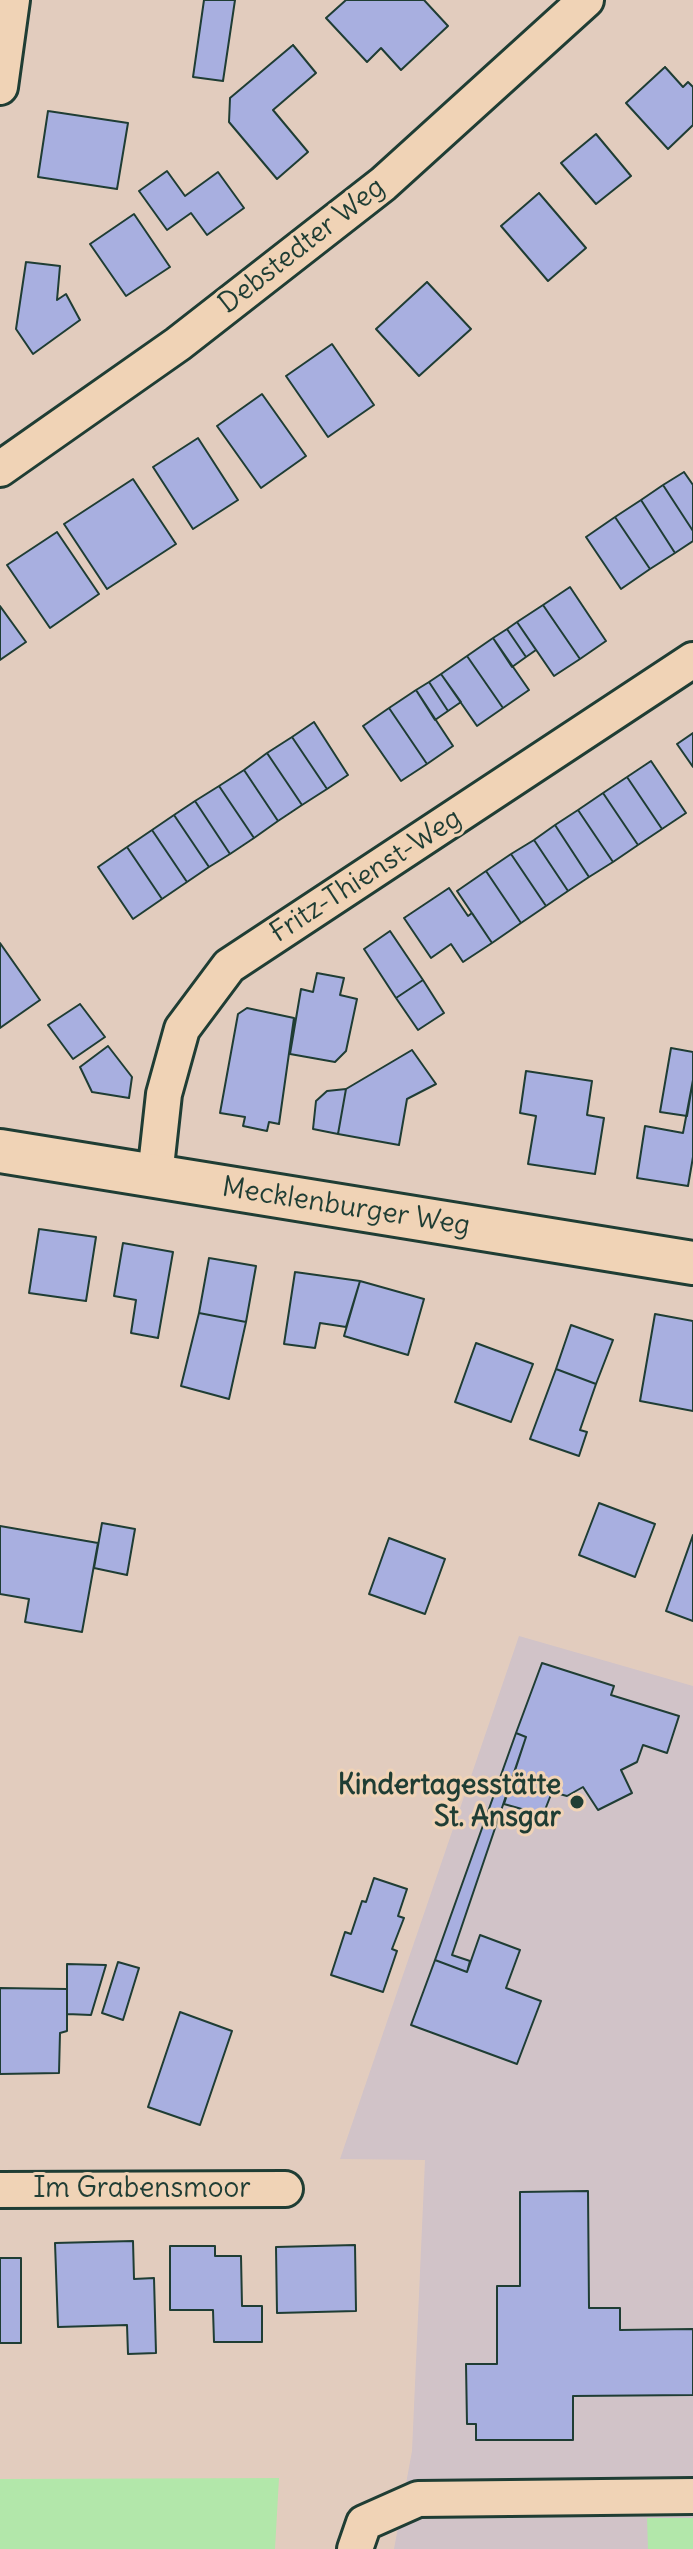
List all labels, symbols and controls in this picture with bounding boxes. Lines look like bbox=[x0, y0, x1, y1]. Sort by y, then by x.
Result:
street label: Debstedter Weg bbox=[212, 171, 392, 321]
street label: Fritz-Thienst-Weg bbox=[264, 802, 468, 950]
street label: Mecklenburger Weg bbox=[220, 1171, 472, 1243]
place label: Kindertagesstätte St. Ansgar bbox=[338, 1769, 561, 1835]
marker: Kindertagesstätte St. Ansgar bbox=[568, 1793, 586, 1811]
street label: Im Grabensmoor bbox=[33, 2172, 251, 2206]

